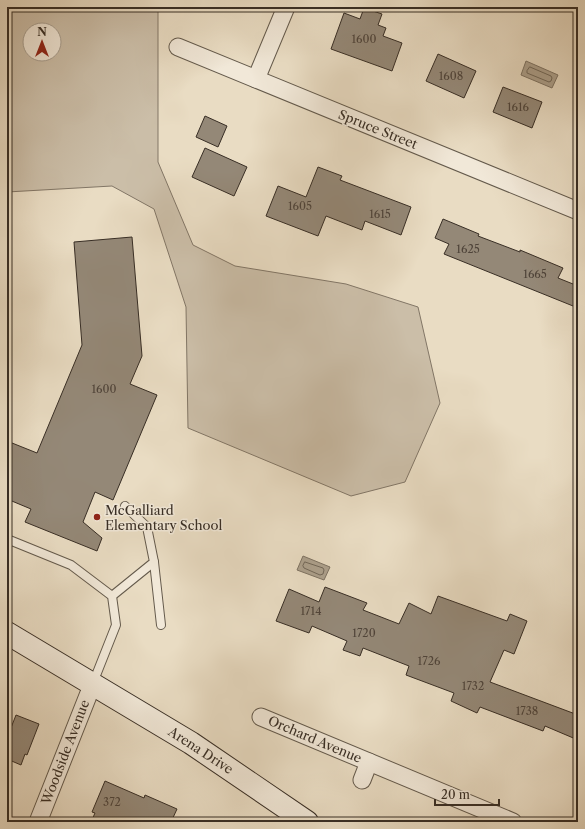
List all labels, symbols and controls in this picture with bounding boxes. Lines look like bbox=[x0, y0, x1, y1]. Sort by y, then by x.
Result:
north arrow bbox=[22, 22, 62, 62]
text: N bbox=[37, 25, 47, 39]
house number: 1600 bbox=[351, 32, 377, 46]
house number: 1608 bbox=[439, 69, 463, 83]
house number: 1616 bbox=[507, 100, 530, 114]
street label: Spruce Street bbox=[336, 106, 420, 152]
house number: 1605 bbox=[288, 199, 312, 213]
house number: 1615 bbox=[369, 207, 391, 221]
house number: 1625 bbox=[456, 242, 480, 256]
house number: 1665 bbox=[523, 267, 547, 281]
house number: 1600 bbox=[91, 382, 117, 396]
place label: McGalliard Elementary School bbox=[105, 502, 223, 533]
marker: McGalliard Elementary School bbox=[92, 512, 102, 522]
house number: 1714 bbox=[300, 604, 322, 618]
house number: 1720 bbox=[352, 626, 376, 640]
house number: 1726 bbox=[418, 654, 441, 668]
house number: 1732 bbox=[462, 679, 484, 693]
street label: Woodside Avenue bbox=[37, 697, 92, 808]
house number: 1738 bbox=[516, 704, 538, 718]
street label: Orchard Avenue bbox=[266, 712, 364, 766]
street label: Arena Drive bbox=[165, 723, 237, 777]
scale bar bbox=[435, 781, 499, 807]
text: 20 m bbox=[441, 787, 470, 802]
house number: 372 bbox=[103, 795, 121, 809]

